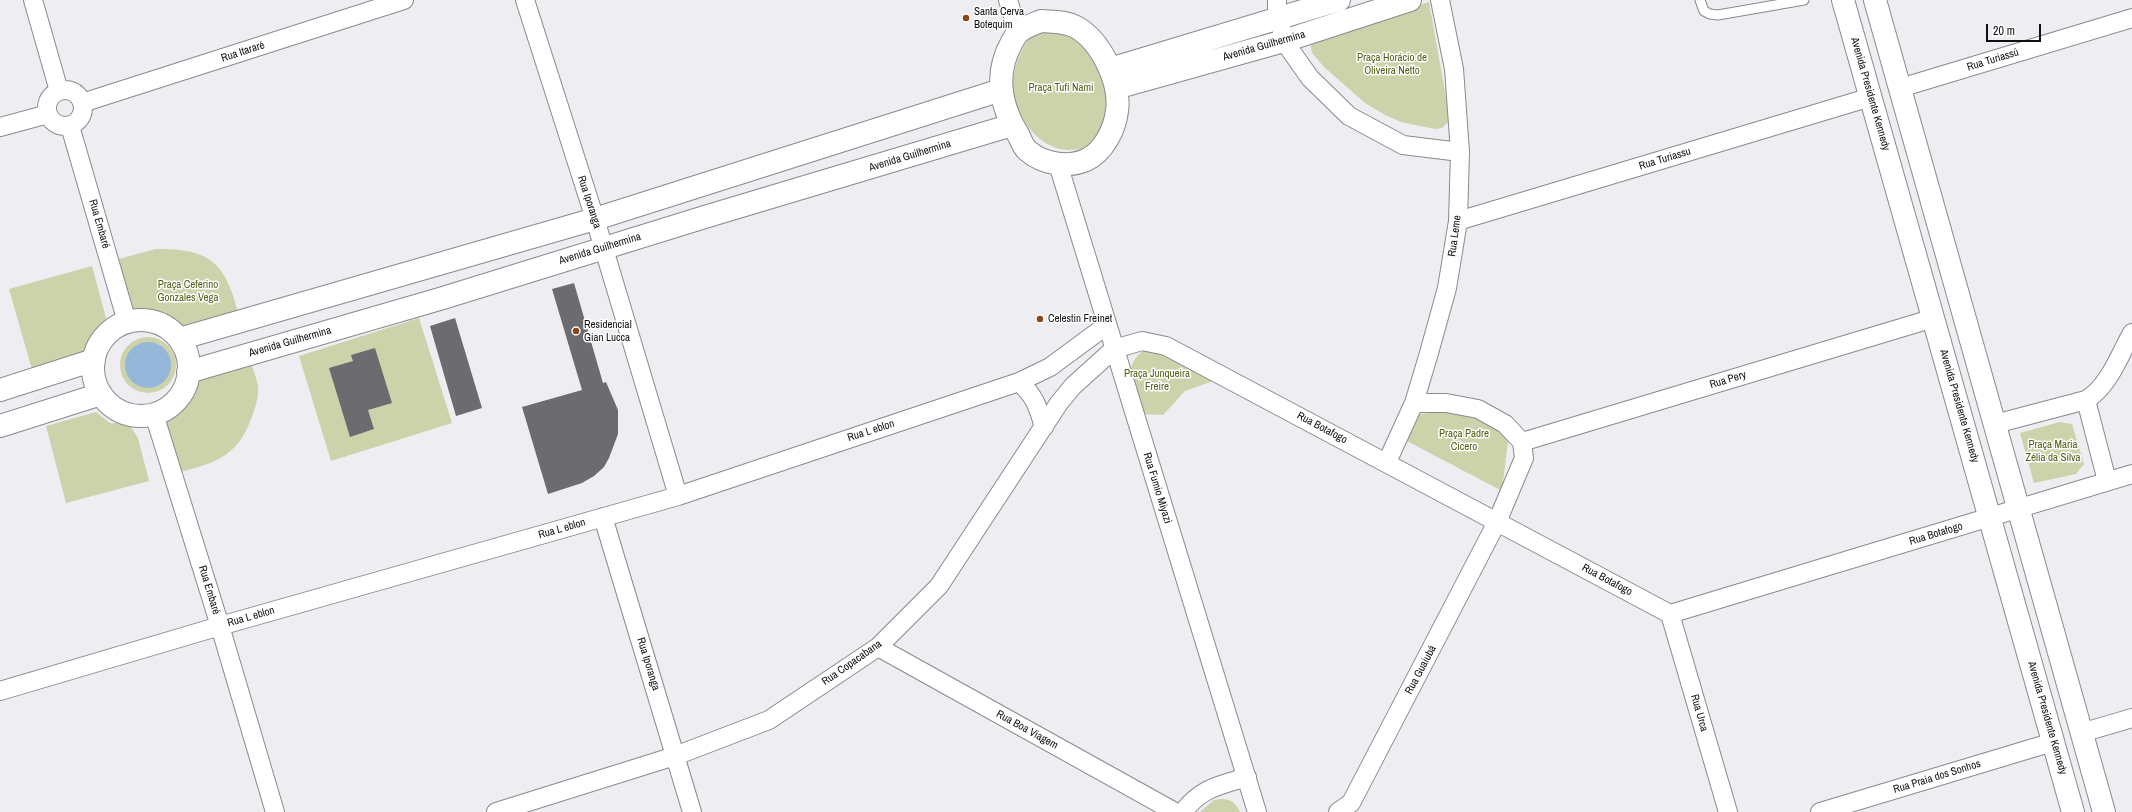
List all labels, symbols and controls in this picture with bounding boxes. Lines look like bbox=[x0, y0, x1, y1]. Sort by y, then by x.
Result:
place label: Santa Cerva Botequim bbox=[974, 5, 1024, 31]
marker: Santa Cerva Botequim bbox=[961, 13, 971, 23]
scale bar bbox=[1988, 16, 2043, 42]
text: 20 m bbox=[1993, 23, 2015, 39]
street label: Avenida Guilhermina bbox=[1221, 28, 1307, 64]
street label: Avenida Presidente Kennedy bbox=[1848, 36, 1892, 152]
street label: Rua Itararé bbox=[220, 39, 266, 65]
street label: Rua Turiassú bbox=[1966, 46, 2020, 74]
park label: Praça Horácio de Oliveira Netto bbox=[1357, 51, 1427, 77]
park label: Praça Tufi Nami bbox=[1029, 81, 1093, 95]
street label: Avenida Guilhermina bbox=[867, 137, 953, 175]
street label: Rua Turiassu bbox=[1638, 145, 1692, 173]
street label: Rua Iporanga bbox=[574, 174, 604, 230]
street label: Rua Embaré bbox=[86, 198, 112, 250]
street label: Rua Leme bbox=[1446, 214, 1464, 258]
street label: Avenida Guilhermina bbox=[557, 230, 643, 268]
park label: Praça Ceferino Gonzales Vega bbox=[157, 278, 219, 304]
place label: Celestin Freinet bbox=[1048, 312, 1112, 326]
marker: Celestin Freinet bbox=[1035, 314, 1045, 324]
place label: Residencial Gian Lucca bbox=[584, 318, 632, 344]
street label: Avenida Guilhermina bbox=[247, 324, 333, 360]
marker: Residencial Gian Lucca bbox=[571, 326, 581, 336]
street label: Avenida Presidente Kennedy bbox=[1937, 348, 1981, 464]
park label: Praça Junqueira Freire bbox=[1124, 367, 1190, 393]
street label: Rua Pery bbox=[1708, 368, 1748, 392]
street label: Rua Botafogo bbox=[1295, 409, 1349, 447]
street label: Rua L eblon bbox=[846, 417, 896, 445]
park label: Praça Padre Cícero bbox=[1439, 427, 1489, 453]
park label: Praça Maria Zélia da Silva bbox=[2025, 438, 2081, 464]
street label: Rua Fumio Miyazi bbox=[1140, 451, 1174, 525]
street label: Rua L eblon bbox=[537, 516, 587, 542]
street label: Rua Botafogo bbox=[1908, 520, 1964, 548]
street label: Rua Botafogo bbox=[1580, 561, 1634, 599]
street label: Rua Embaré bbox=[195, 564, 223, 616]
street label: Rua L eblon bbox=[226, 604, 276, 630]
street label: Rua Iporanga bbox=[634, 636, 662, 692]
street label: Rua Copacabana bbox=[819, 637, 885, 689]
street label: Rua Guaiubá bbox=[1403, 643, 1439, 697]
street label: Avenida Presidente Kennedy bbox=[2025, 660, 2069, 776]
street label: Rua Urca bbox=[1687, 693, 1711, 733]
street label: Rua Boa Viagem bbox=[994, 708, 1060, 752]
street label: Rua Praia dos Sonhos bbox=[1892, 757, 1982, 797]

